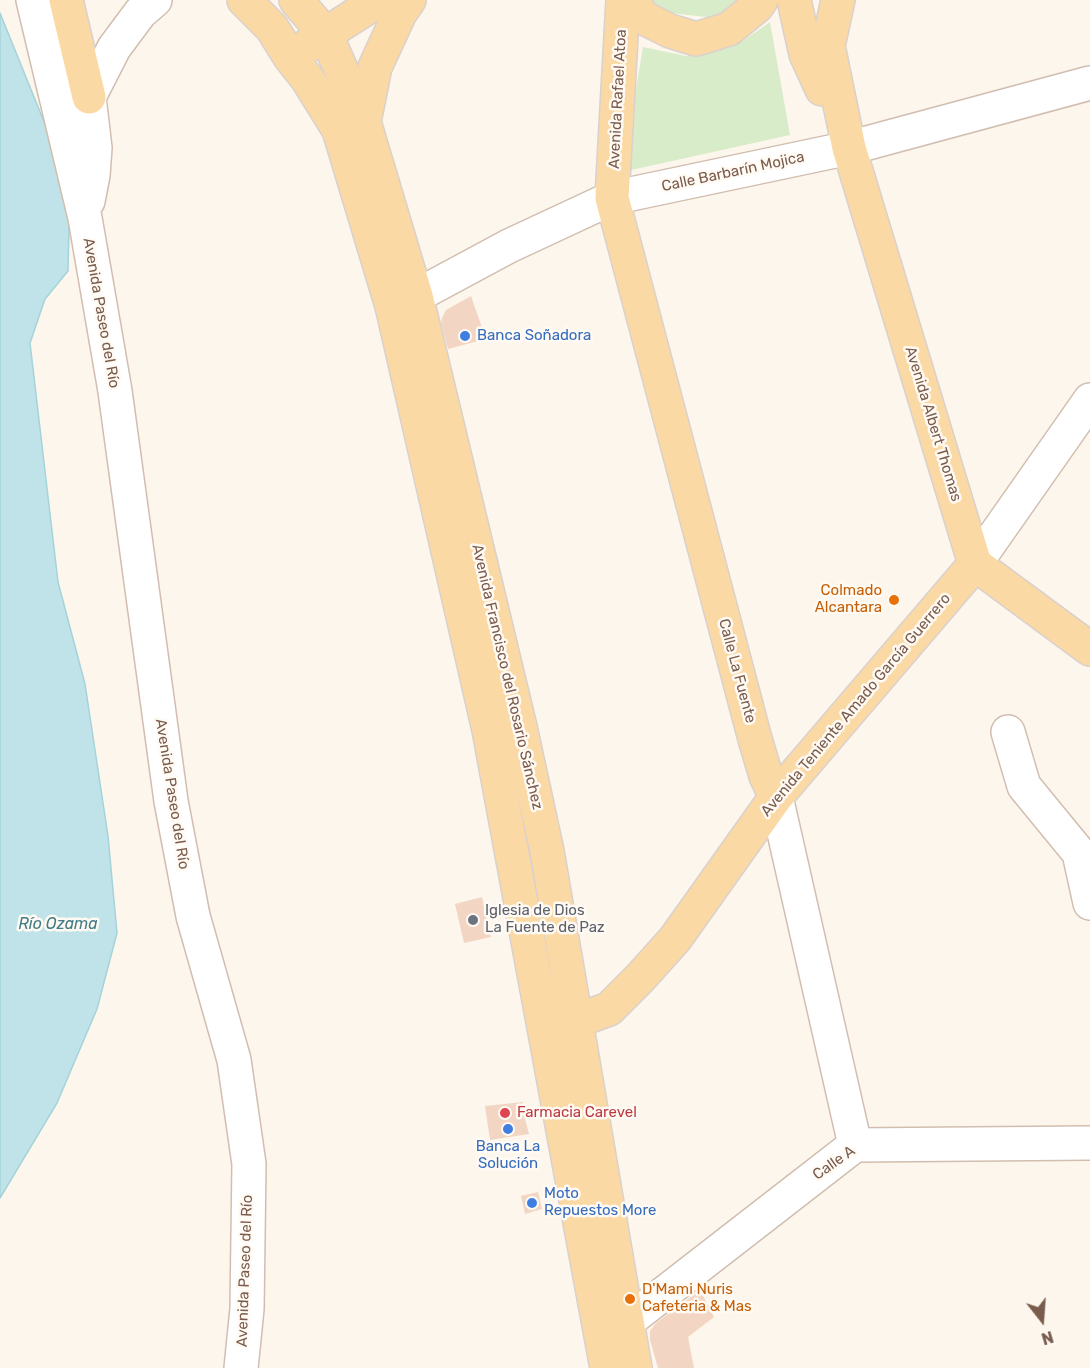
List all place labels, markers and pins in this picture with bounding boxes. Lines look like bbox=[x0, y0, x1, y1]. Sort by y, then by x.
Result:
place label: Banca Soñadora bbox=[477, 327, 591, 345]
marker: Banca Soñadora bbox=[458, 329, 472, 343]
place label: Colmado Alcantara bbox=[815, 582, 882, 617]
marker: Colmado Alcantara bbox=[887, 593, 901, 607]
place label: Iglesia de Dios La Fuente de Paz bbox=[485, 902, 605, 937]
marker: Iglesia de Dios La Fuente de Paz bbox=[466, 913, 480, 927]
place label: Farmacia Carevel bbox=[517, 1104, 637, 1122]
marker: Farmacia Carevel bbox=[498, 1106, 512, 1120]
marker: Banca La Solución bbox=[501, 1122, 515, 1136]
place label: Banca La Solución bbox=[476, 1138, 540, 1173]
place label: Moto Repuestos More bbox=[544, 1185, 656, 1220]
marker: Moto Repuestos More bbox=[525, 1196, 539, 1210]
place label: D'Mami Nuris Cafeteria & Mas bbox=[642, 1281, 752, 1316]
marker: D'Mami Nuris Cafeteria & Mas bbox=[623, 1292, 637, 1306]

